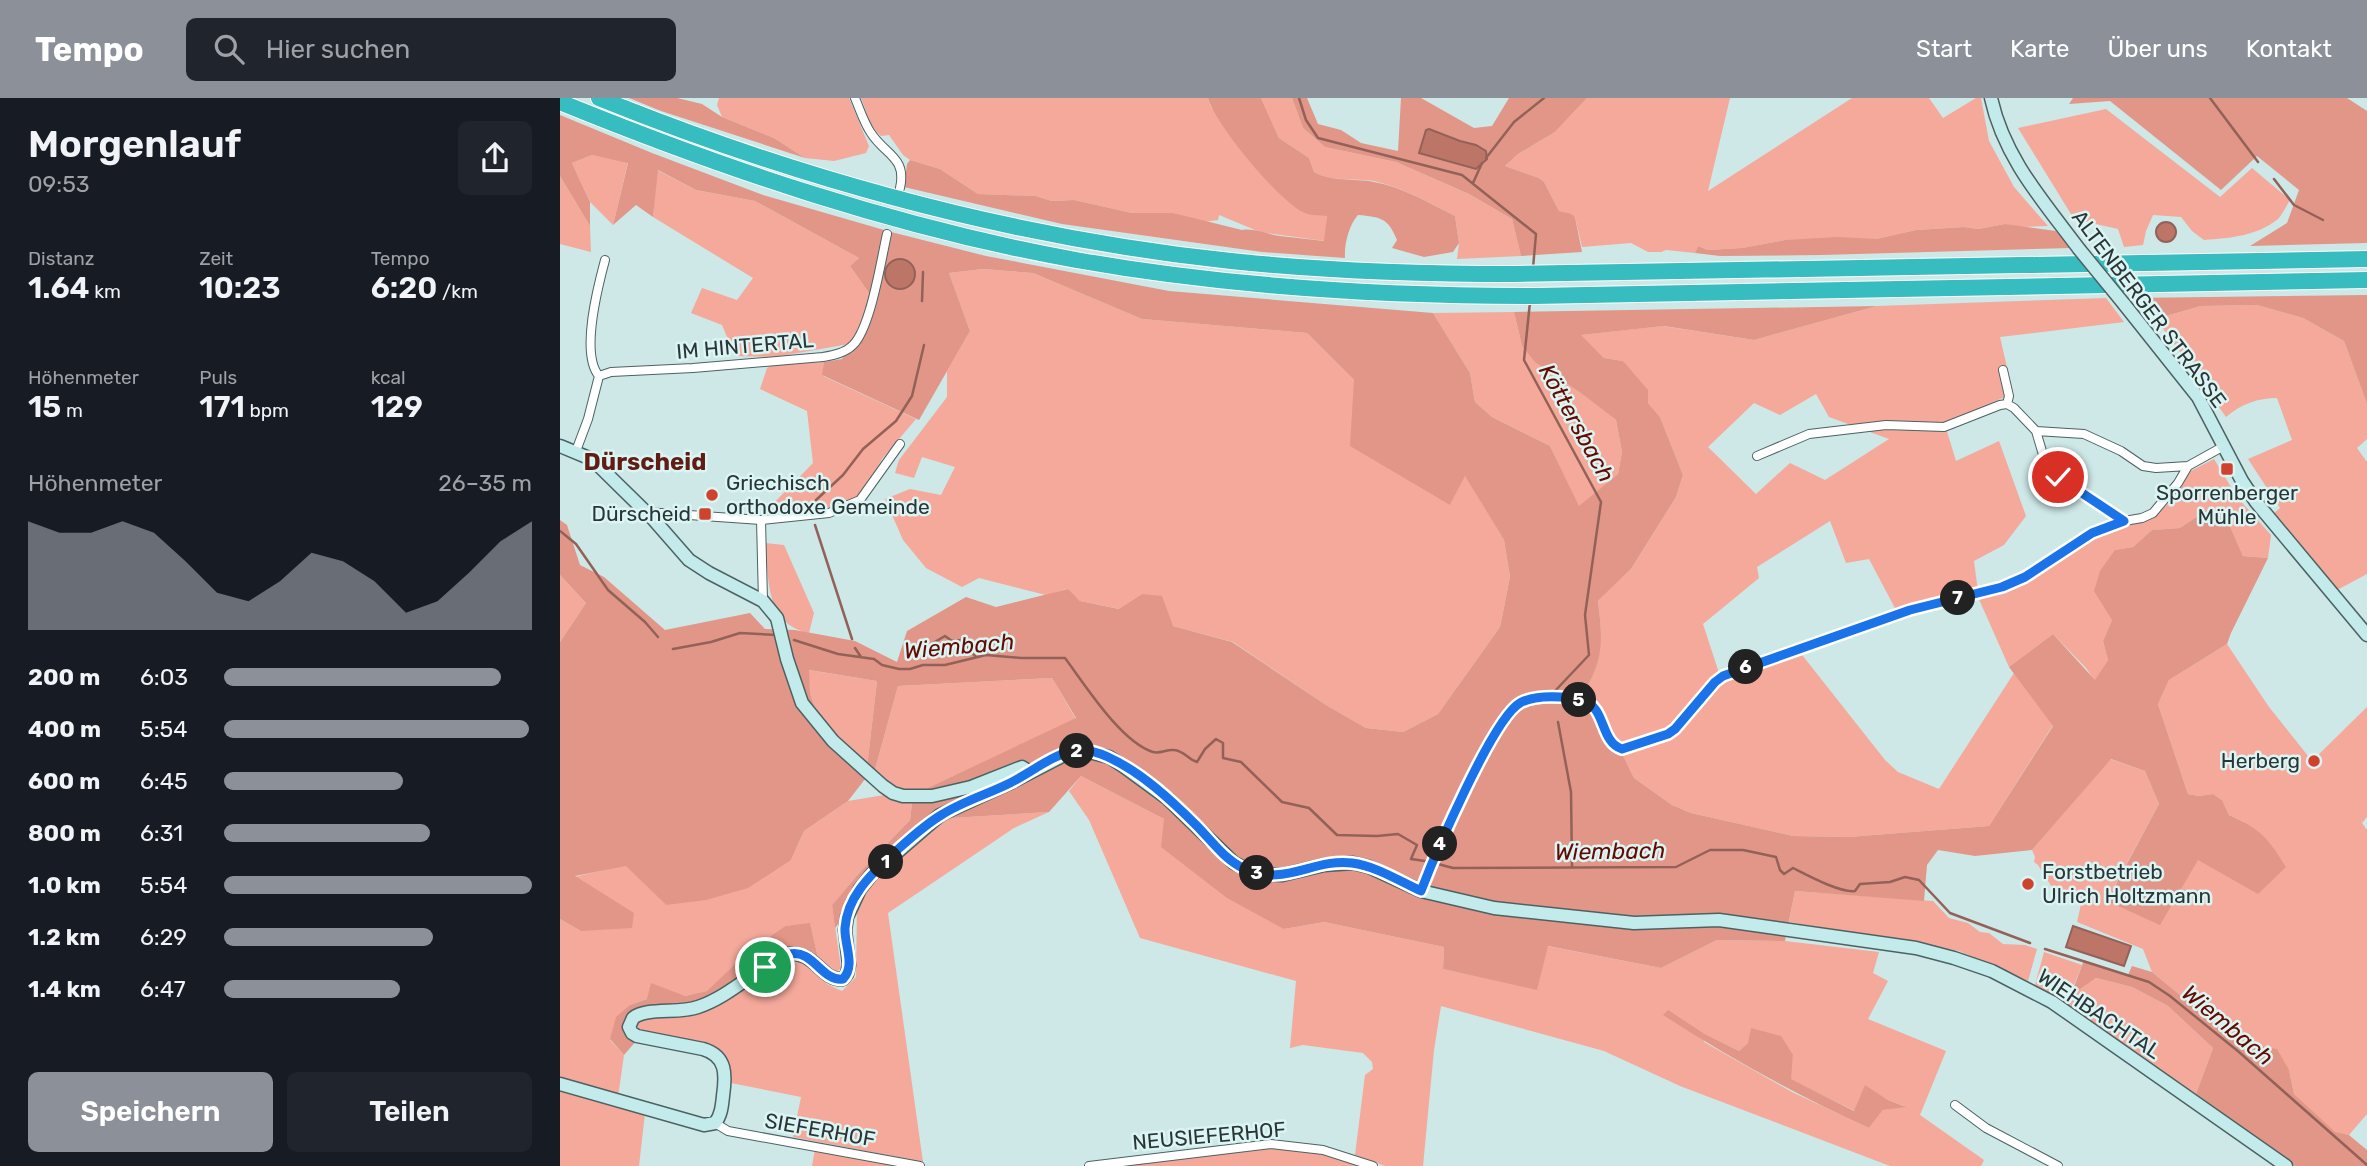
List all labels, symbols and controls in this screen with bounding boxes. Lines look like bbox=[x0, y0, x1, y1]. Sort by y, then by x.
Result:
search box bbox=[186, 18, 676, 81]
text: Tempo bbox=[35, 30, 144, 69]
icon: search bbox=[210, 30, 248, 68]
text: Hier suchen bbox=[266, 34, 410, 65]
text: Start bbox=[1916, 35, 1972, 63]
text: Karte bbox=[2010, 35, 2070, 63]
text: Über uns bbox=[2108, 35, 2208, 63]
text: Kontakt bbox=[2246, 35, 2332, 63]
text: Morgenlauf bbox=[28, 121, 241, 167]
button: share bbox=[458, 121, 532, 195]
text: 09:53 bbox=[28, 170, 90, 198]
street label: ALTENBERGER STRASSE bbox=[2067, 205, 2232, 412]
text: Distanz bbox=[28, 247, 94, 270]
text: Zeit bbox=[199, 247, 233, 270]
text: Tempo bbox=[371, 247, 430, 270]
text: 1.64 bbox=[28, 270, 90, 306]
text: 10:23 bbox=[199, 270, 281, 306]
text: 6:20 bbox=[371, 270, 437, 306]
text: km bbox=[90, 280, 121, 303]
text: /km bbox=[437, 280, 478, 303]
street label: IM HINTERTAL bbox=[675, 327, 815, 364]
water label: Köttersbach bbox=[1533, 359, 1621, 487]
text: Höhenmeter bbox=[28, 366, 139, 389]
text: Puls bbox=[199, 366, 237, 389]
text: kcal bbox=[371, 366, 406, 389]
text: 15 bbox=[28, 389, 61, 425]
text: 171 bbox=[199, 389, 245, 425]
text: 129 bbox=[371, 389, 423, 425]
text: m bbox=[61, 399, 83, 422]
text: bpm bbox=[245, 399, 289, 422]
pin bbox=[2028, 447, 2088, 507]
district label: Dürscheid bbox=[584, 448, 706, 476]
icon: check bbox=[2039, 458, 2077, 496]
marker: Sporrenberger Mühle bbox=[2219, 461, 2235, 477]
text: Höhenmeter bbox=[28, 469, 162, 497]
text: 26–35 m bbox=[438, 469, 532, 497]
place label: Griechisch orthodoxe Gemeinde bbox=[726, 470, 930, 519]
place label: Sporrenberger Mühle bbox=[2156, 480, 2298, 529]
marker: Griechisch orthodoxe Gemeinde bbox=[704, 487, 720, 503]
place label: Dürscheid bbox=[591, 501, 691, 526]
marker: Dürscheid bbox=[697, 506, 713, 522]
pin: 7 bbox=[1940, 580, 1976, 616]
text: 7 bbox=[1952, 586, 1963, 609]
water label: Wiembach bbox=[903, 627, 1015, 665]
pin: 6 bbox=[1728, 650, 1764, 684]
text: 6 bbox=[1739, 655, 1752, 678]
text: 200 m bbox=[28, 663, 100, 691]
text: 6:03 bbox=[140, 663, 188, 691]
pin: 5 bbox=[1562, 682, 1596, 718]
text: 5 bbox=[1572, 688, 1585, 711]
text: 400 m bbox=[28, 715, 101, 743]
text: 5:54 bbox=[140, 715, 188, 743]
pin: 2 bbox=[1060, 734, 1094, 768]
text: 2 bbox=[1070, 739, 1083, 762]
place label: Herberg bbox=[2221, 748, 2300, 773]
marker: Herberg bbox=[2306, 753, 2322, 769]
text: 600 m bbox=[28, 767, 100, 795]
text: 6:45 bbox=[140, 767, 188, 795]
text: 800 m bbox=[28, 819, 101, 847]
text: 6:31 bbox=[140, 819, 183, 847]
pin: 4 bbox=[1422, 826, 1458, 862]
text: 4 bbox=[1433, 832, 1446, 855]
water label: Wiembach bbox=[1554, 836, 1666, 866]
pin: 1 bbox=[868, 844, 904, 880]
text: 1 bbox=[881, 850, 890, 873]
pin: 3 bbox=[1240, 856, 1274, 890]
place label: Forstbetrieb Ulrich Holtzmann bbox=[2042, 859, 2211, 908]
text: 3 bbox=[1250, 861, 1263, 884]
text: 1.0 km bbox=[28, 871, 101, 899]
text: 5:54 bbox=[140, 871, 188, 899]
marker: Forstbetrieb Ulrich Holtzmann bbox=[2020, 876, 2036, 892]
text: 1.2 km bbox=[28, 923, 100, 951]
text: 6:29 bbox=[140, 923, 187, 951]
pin bbox=[735, 937, 795, 997]
icon: arrive bbox=[746, 948, 784, 986]
street label: WIEHBACHTAL bbox=[2033, 963, 2166, 1064]
text: 1.4 km bbox=[28, 975, 101, 1003]
text: 6:47 bbox=[140, 975, 185, 1003]
water label: Wiembach bbox=[2177, 979, 2279, 1071]
button: Speichern bbox=[28, 1072, 273, 1152]
button: Teilen bbox=[287, 1072, 532, 1152]
street label: SIEFERHOF bbox=[763, 1107, 877, 1152]
street label: NEUSIEFERHOF bbox=[1131, 1116, 1287, 1155]

